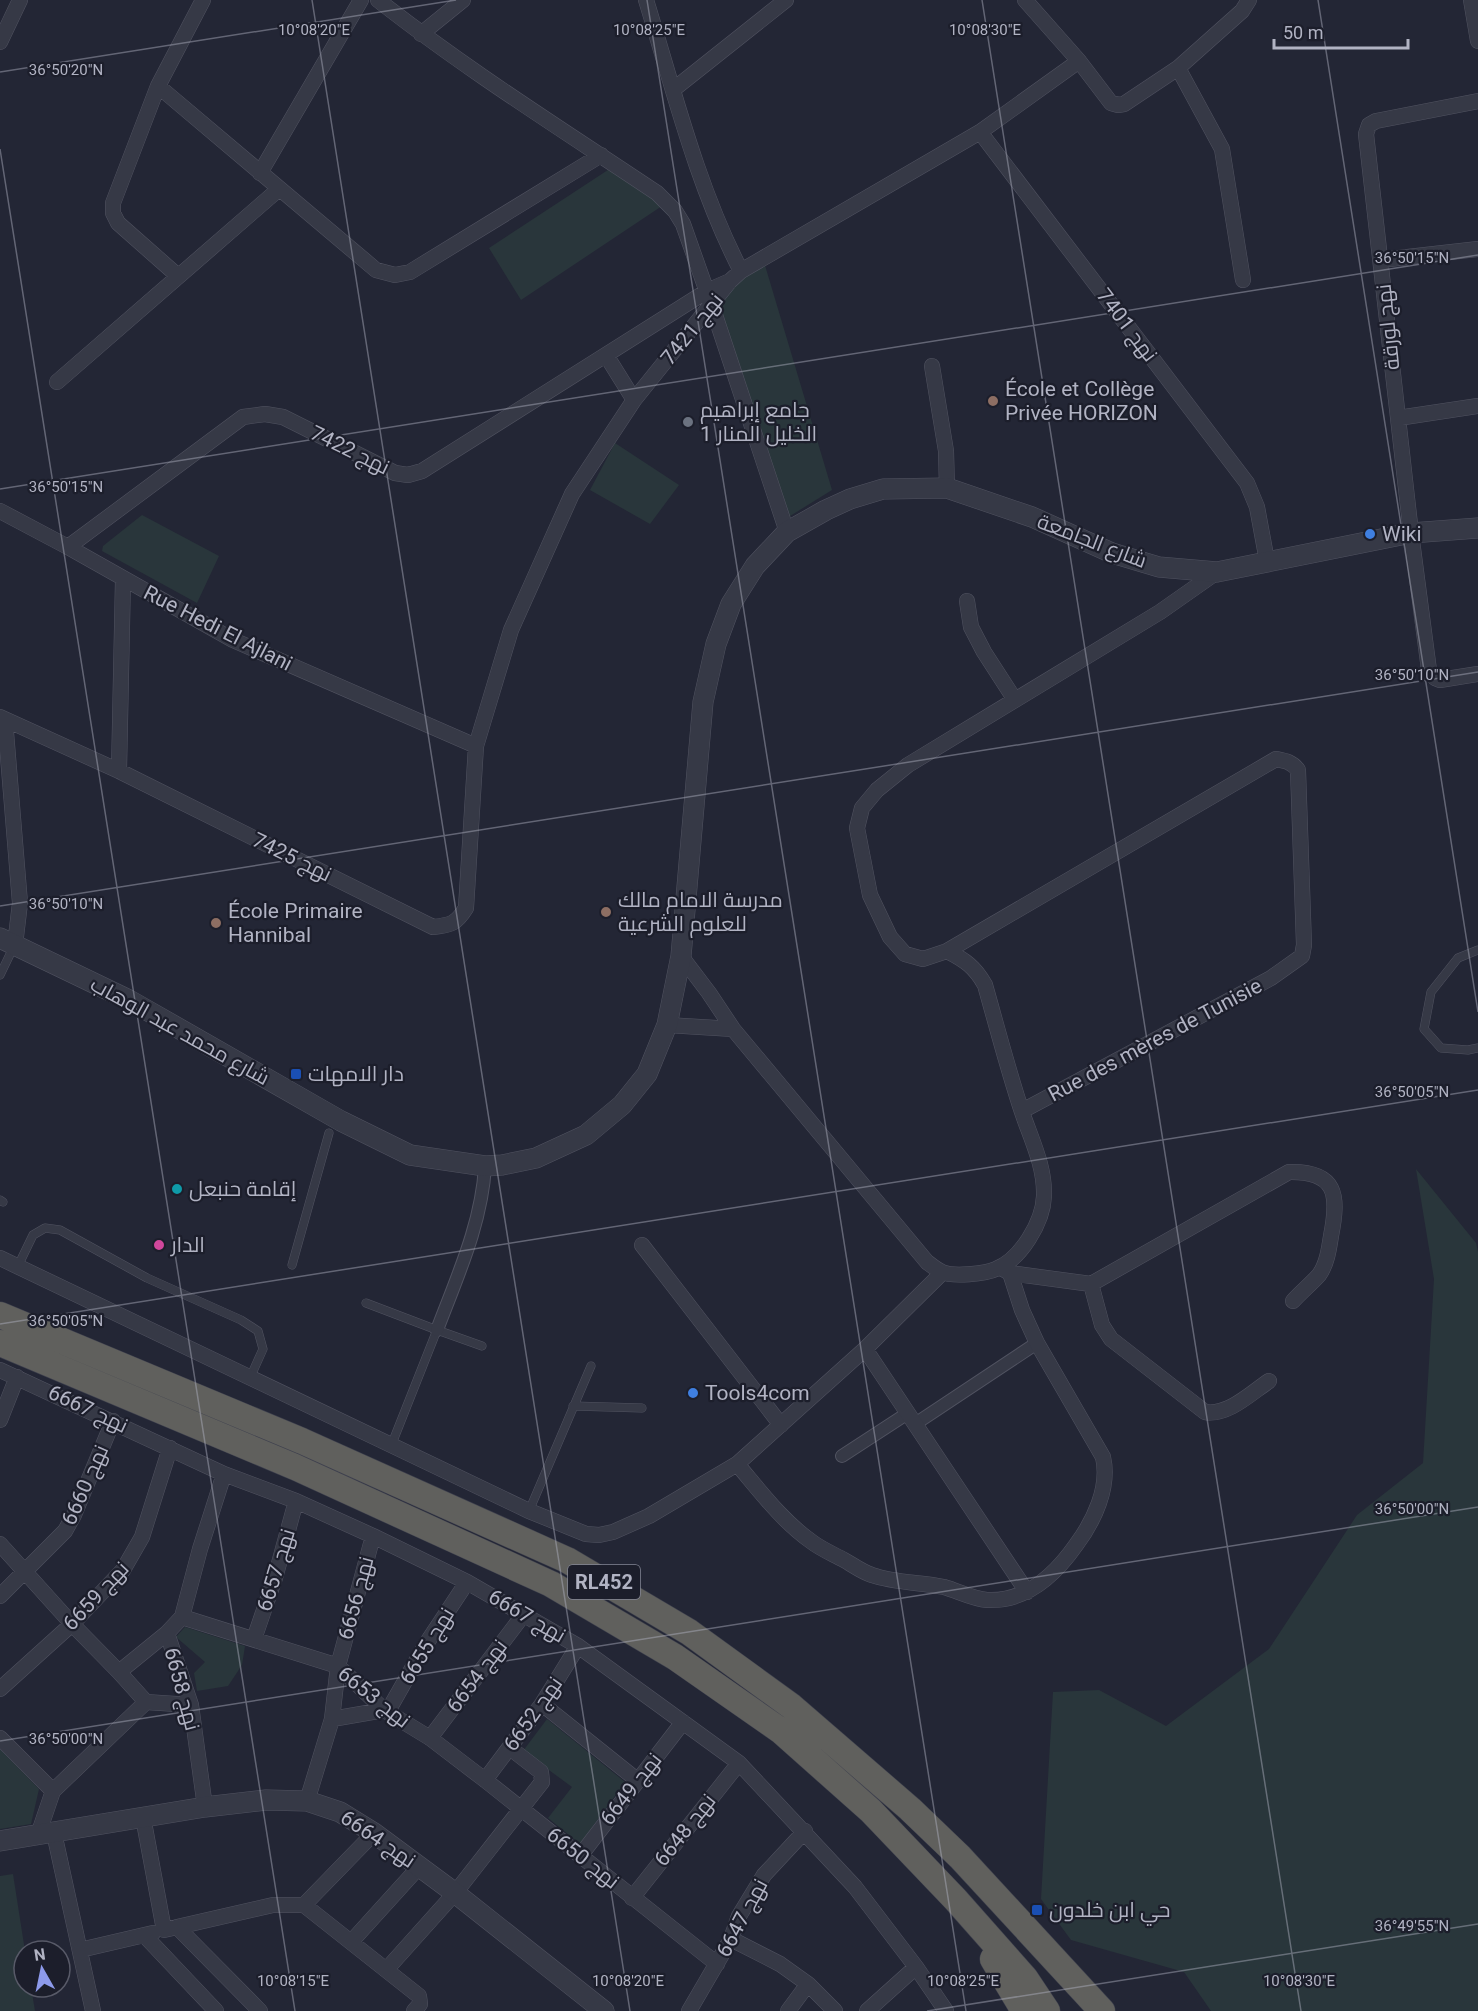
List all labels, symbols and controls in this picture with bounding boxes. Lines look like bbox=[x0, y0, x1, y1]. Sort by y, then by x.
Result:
scale bar bbox=[1274, 12, 1408, 50]
text: 10°08'20"E bbox=[278, 21, 351, 39]
text: 10°08'25"E bbox=[613, 21, 686, 39]
text: 10°08'30"E bbox=[949, 21, 1022, 39]
text: 50 m bbox=[1283, 22, 1323, 43]
text: 36°50'20"N bbox=[29, 61, 103, 79]
text: 36°50'15"N bbox=[1375, 249, 1449, 267]
street label: نهج لورقة bbox=[1372, 283, 1406, 371]
street label: نهج 7401 bbox=[1090, 284, 1162, 367]
street label: نهج 7421 bbox=[656, 288, 730, 371]
place label: École et Collège Privée HORIZON bbox=[1005, 377, 1158, 425]
marker: École et Collège Privée HORIZON bbox=[986, 394, 1000, 408]
place label: جامع إبراهيم الخليل المنار 1 bbox=[700, 398, 817, 447]
marker: جامع إبراهيم الخليل المنار 1 bbox=[681, 415, 695, 429]
street label: نهج 7422 bbox=[306, 421, 394, 481]
text: 36°50'15"N bbox=[29, 478, 103, 496]
street label: شارع الجامعة bbox=[1033, 509, 1150, 575]
place label: Wiki bbox=[1382, 522, 1422, 546]
marker: Wiki bbox=[1363, 527, 1377, 541]
street label: Rue Hedi El Ajlani bbox=[140, 580, 296, 676]
text: 36°50'10"N bbox=[1375, 666, 1449, 684]
street label: نهج 7425 bbox=[248, 828, 336, 888]
place label: مدرسة الامام مالك للعلوم الشرعية bbox=[618, 888, 783, 938]
text: 36°50'10"N bbox=[29, 895, 103, 913]
place label: École Primaire Hannibal bbox=[228, 899, 363, 947]
marker: مدرسة الامام مالك للعلوم الشرعية bbox=[599, 905, 613, 919]
marker: École Primaire Hannibal bbox=[209, 916, 223, 930]
street label: شارع محمد عبد الوهاب bbox=[85, 972, 274, 1092]
street label: Rue des mères de Tunisie bbox=[1044, 973, 1266, 1107]
place label: دار الامهات bbox=[308, 1062, 404, 1087]
marker: دار الامهات bbox=[289, 1067, 303, 1081]
text: 36°50'05"N bbox=[1375, 1083, 1449, 1101]
place label: إقامة حنبعل bbox=[189, 1177, 296, 1202]
marker: إقامة حنبعل bbox=[170, 1182, 184, 1196]
place label: الدار bbox=[170, 1233, 205, 1257]
marker: الدار bbox=[152, 1238, 166, 1252]
text: 36°50'05"N bbox=[29, 1312, 103, 1330]
street label: نهج 6667 bbox=[44, 1380, 132, 1440]
place label: Tools4com bbox=[705, 1381, 810, 1405]
marker: Tools4com bbox=[686, 1386, 700, 1400]
street label: نهج 6660 bbox=[57, 1441, 115, 1530]
text: 36°50'00"N bbox=[1375, 1500, 1449, 1518]
street label: نهج 6657 bbox=[252, 1526, 302, 1615]
street label: نهج 6656 bbox=[333, 1554, 381, 1643]
street label: نهج 6659 bbox=[58, 1557, 135, 1637]
road number: RL452 bbox=[568, 1565, 640, 1599]
street label: نهج 6667 bbox=[483, 1584, 570, 1649]
street label: نهج 6655 bbox=[395, 1603, 461, 1690]
street label: نهج 6654 bbox=[442, 1635, 514, 1718]
street label: نهج 6658 bbox=[157, 1645, 205, 1734]
street label: نهج 6653 bbox=[332, 1661, 415, 1734]
street label: نهج 6652 bbox=[499, 1672, 569, 1757]
text: 36°50'00"N bbox=[29, 1730, 103, 1748]
street label: نهج 6649 bbox=[595, 1748, 668, 1831]
street label: نهج 6648 bbox=[649, 1789, 722, 1872]
street label: نهج 6664 bbox=[335, 1805, 420, 1874]
street label: نهج 6650 bbox=[541, 1822, 624, 1895]
street label: نهج 6647 bbox=[711, 1875, 774, 1962]
place label: حي ابن خلدون bbox=[1049, 1898, 1170, 1926]
marker: حي ابن خلدون bbox=[1030, 1903, 1044, 1917]
text: 36°49'55"N bbox=[1375, 1917, 1449, 1935]
north arrow bbox=[12, 1939, 72, 1999]
text: N bbox=[33, 1944, 47, 1965]
text: 10°08'15"E bbox=[257, 1972, 330, 1990]
text: 10°08'20"E bbox=[592, 1972, 665, 1990]
text: 10°08'25"E bbox=[927, 1972, 1000, 1990]
text: 10°08'30"E bbox=[1263, 1972, 1336, 1990]

